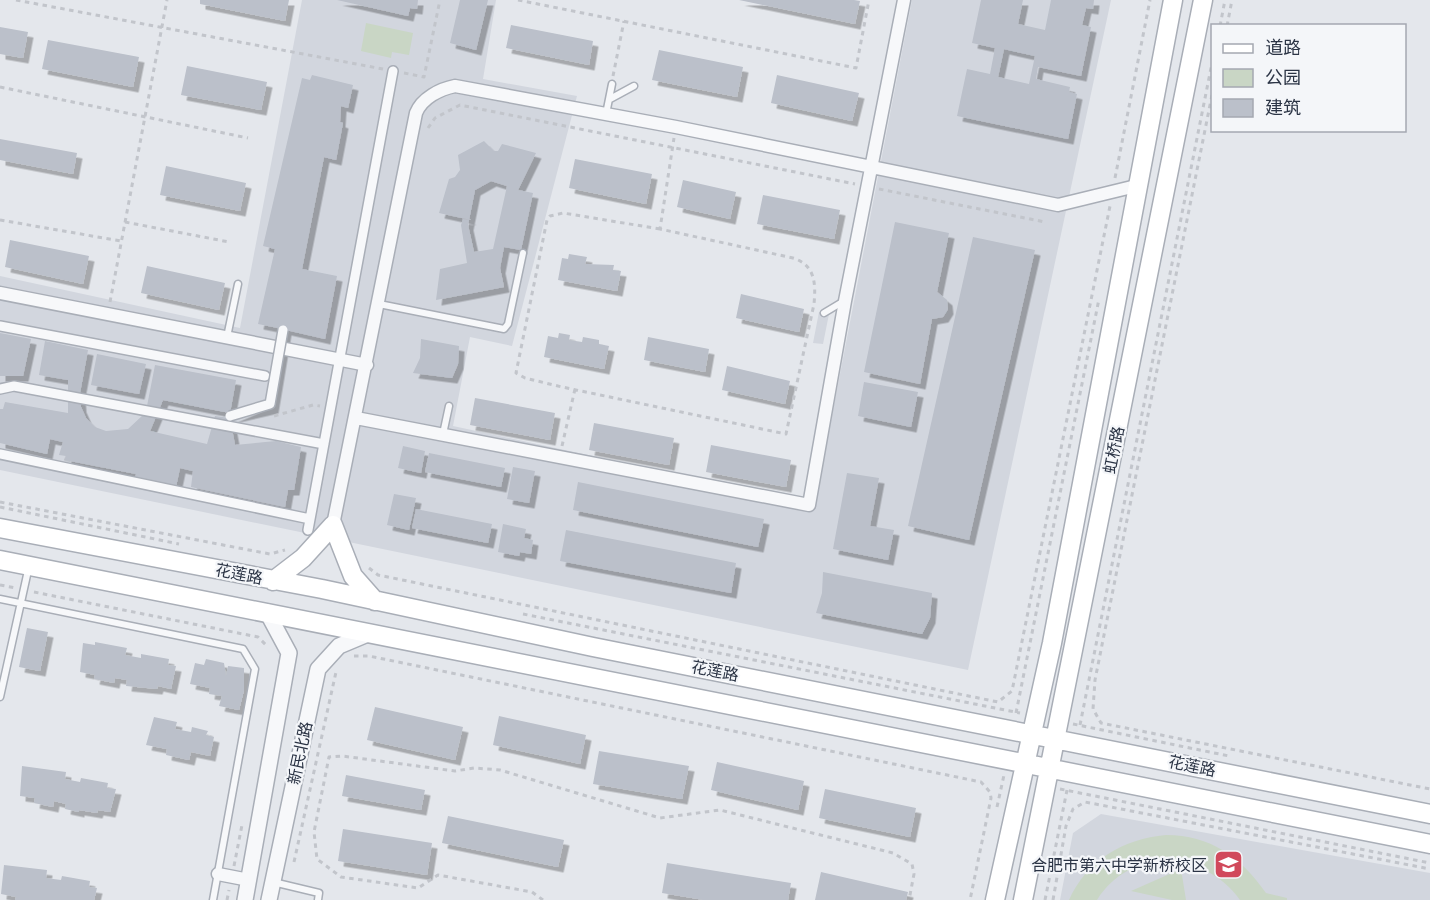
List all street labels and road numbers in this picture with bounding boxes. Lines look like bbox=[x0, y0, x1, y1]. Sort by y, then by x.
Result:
street label: 虹桥路 bbox=[1100, 425, 1128, 475]
street label: 花莲路 bbox=[214, 560, 264, 588]
street label: 花莲路 bbox=[690, 657, 740, 685]
street label: 新民北路 bbox=[284, 720, 316, 786]
street label: 花莲路 bbox=[1167, 752, 1217, 780]

